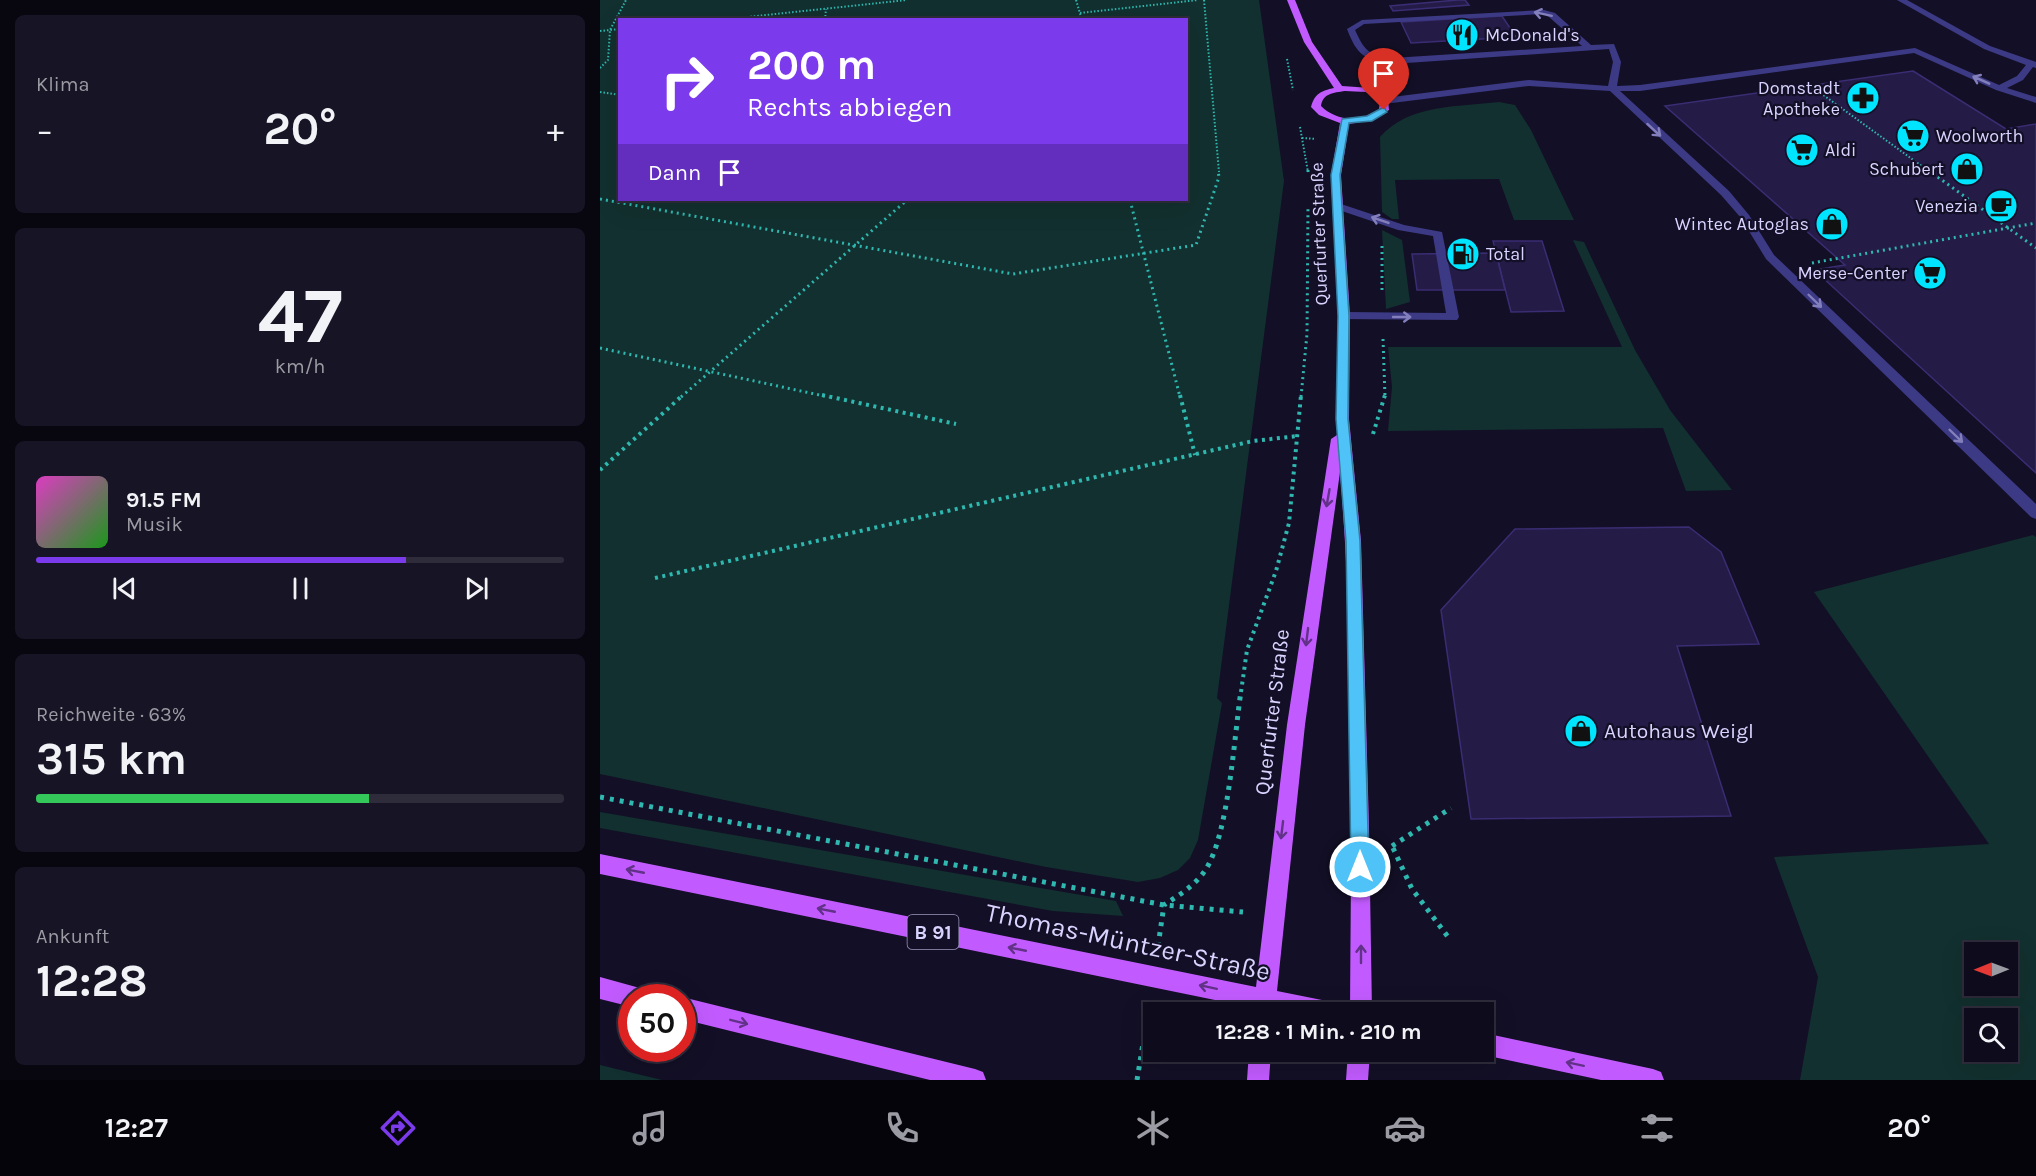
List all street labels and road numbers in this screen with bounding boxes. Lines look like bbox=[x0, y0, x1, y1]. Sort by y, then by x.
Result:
street label: Querfurter Straße bbox=[1306, 162, 1332, 306]
street label: Querfurter Straße bbox=[1250, 628, 1294, 796]
street label: Thomas-Müntzer-Straße bbox=[983, 897, 1273, 987]
road number: B 91 bbox=[908, 915, 958, 949]

